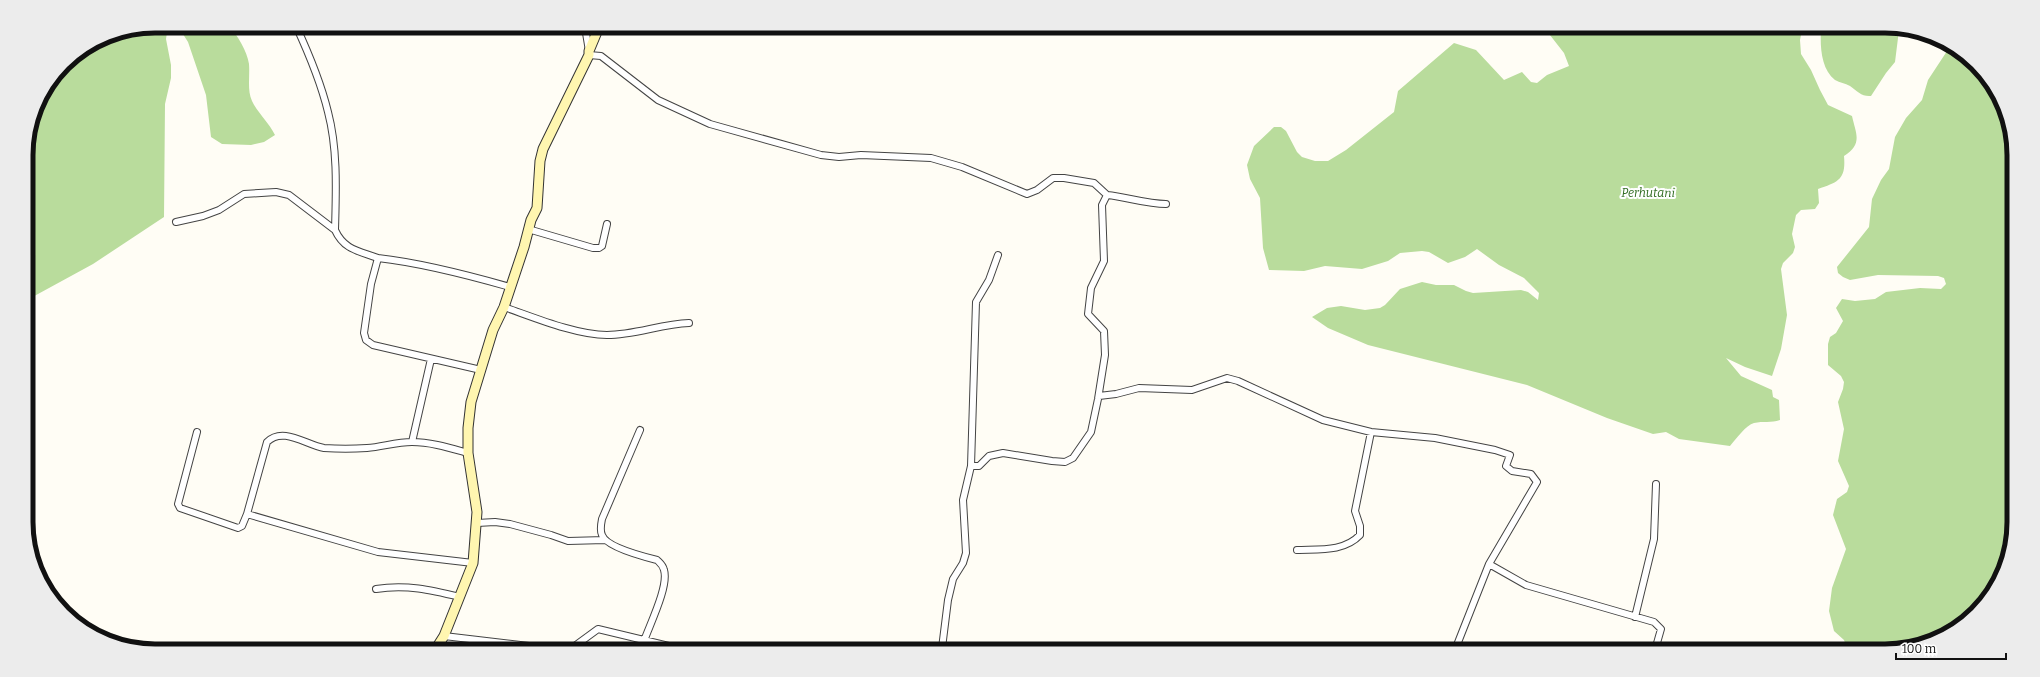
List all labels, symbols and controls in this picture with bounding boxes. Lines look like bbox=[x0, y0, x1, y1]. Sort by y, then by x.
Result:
park label: Perhutani bbox=[1621, 186, 1675, 200]
scale bar bbox=[1896, 635, 2006, 661]
text: 100 m bbox=[1902, 642, 1937, 656]

